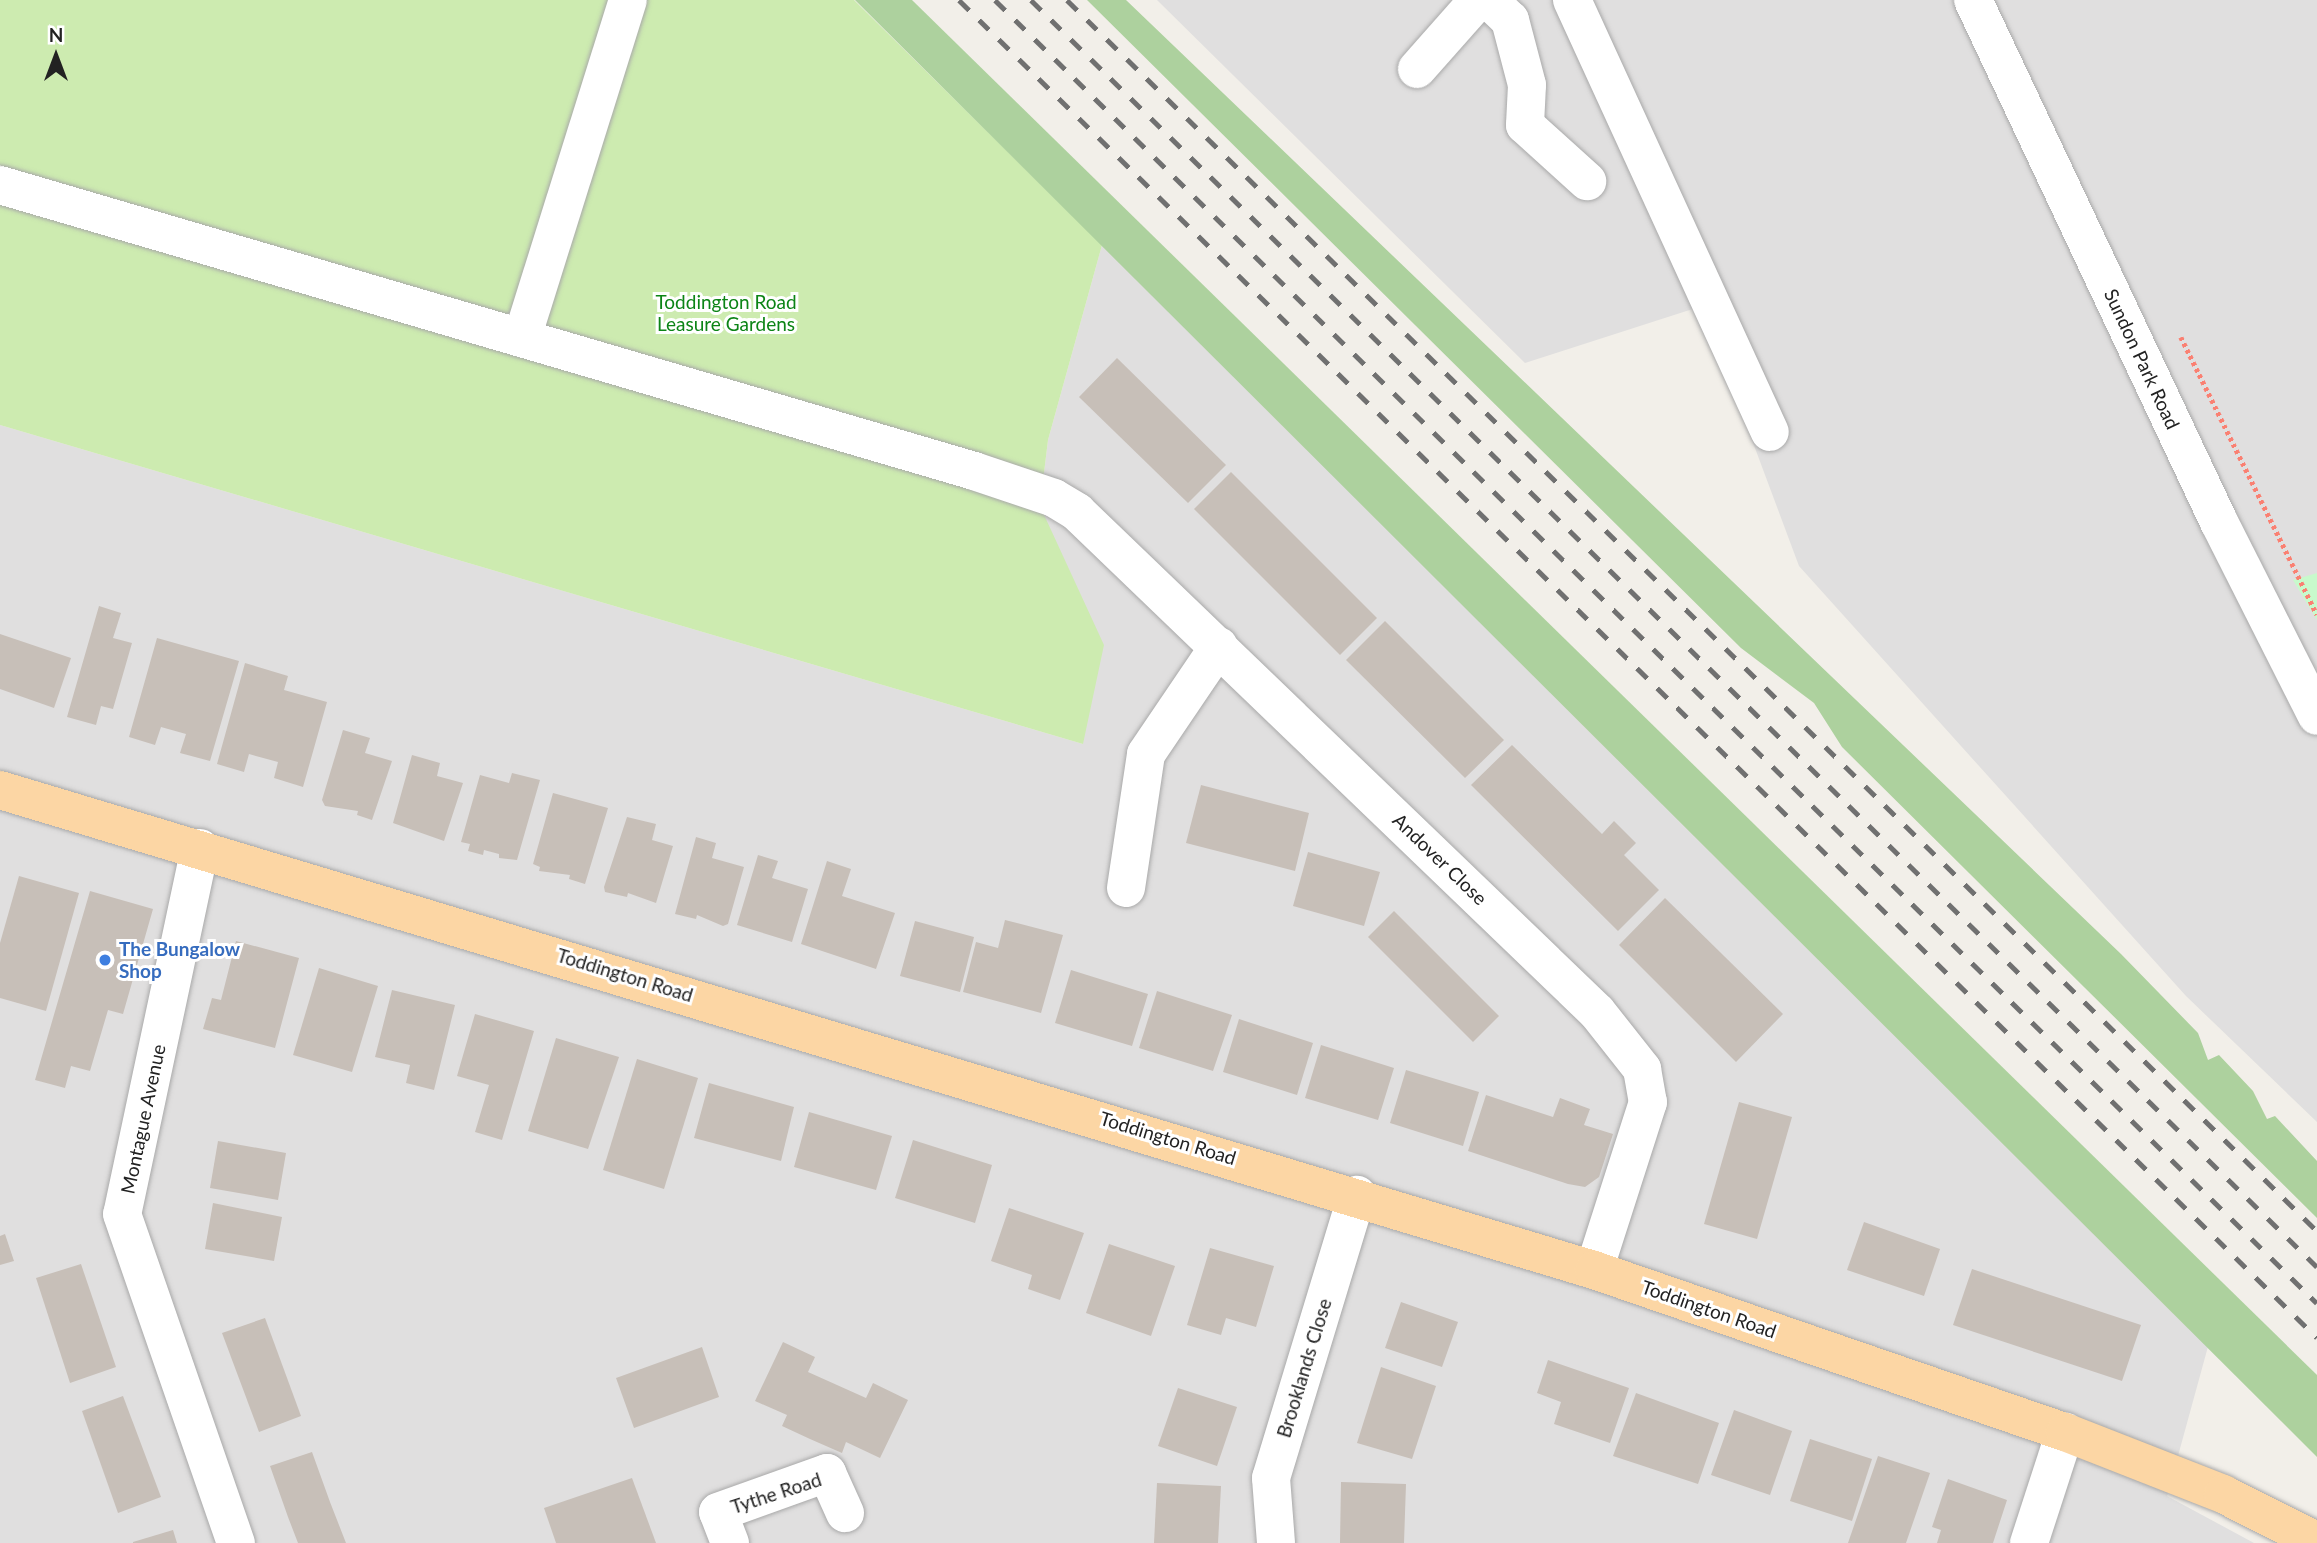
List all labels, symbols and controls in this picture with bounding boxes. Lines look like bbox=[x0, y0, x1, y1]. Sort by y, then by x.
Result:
north arrow bbox=[21, 21, 91, 91]
text: N bbox=[49, 23, 63, 46]
street label: Sundon Park Road bbox=[2099, 285, 2185, 433]
park label: Toddington Road Leasure Gardens bbox=[655, 291, 797, 335]
street label: Andover Close bbox=[1388, 808, 1492, 910]
place label: The Bungalow Shop bbox=[119, 938, 240, 982]
street label: Toddington Road bbox=[554, 943, 696, 1007]
marker: The Bungalow Shop bbox=[97, 952, 113, 968]
street label: Montague Avenue bbox=[116, 1042, 170, 1196]
street label: Toddington Road bbox=[1097, 1106, 1239, 1170]
street label: Toddington Road bbox=[1639, 1275, 1779, 1343]
street label: Brooklands Close bbox=[1272, 1296, 1336, 1440]
street label: Tythe Road bbox=[728, 1468, 824, 1518]

